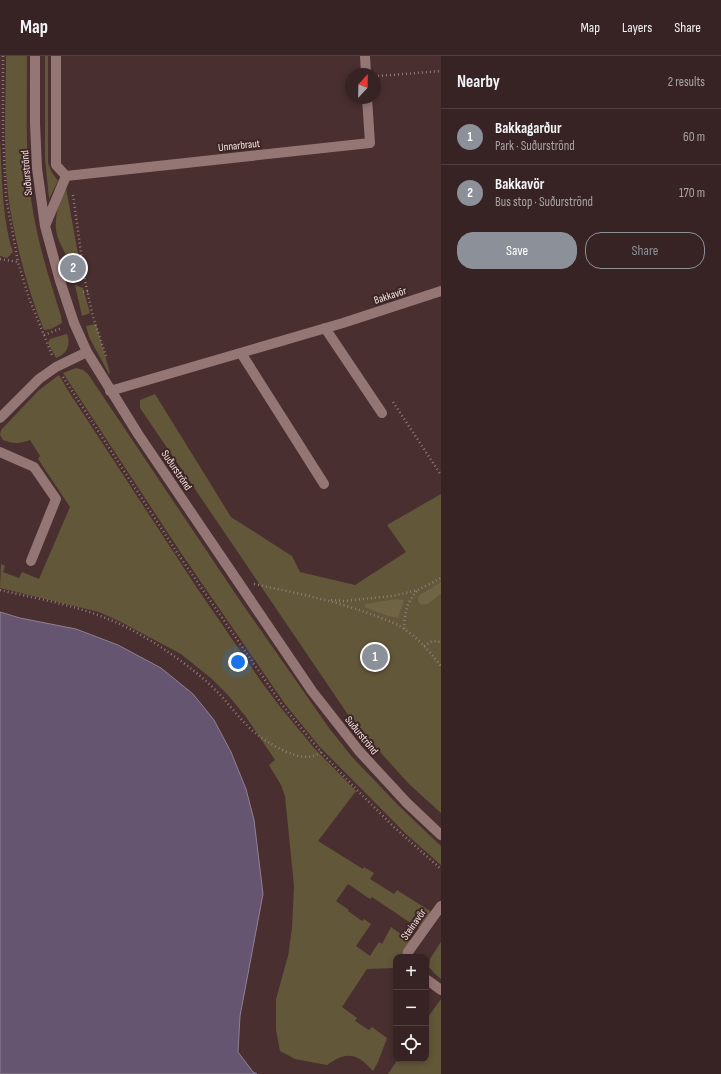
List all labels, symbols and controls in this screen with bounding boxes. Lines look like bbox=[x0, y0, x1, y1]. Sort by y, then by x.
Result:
text: Map bbox=[20, 16, 48, 39]
text: Map bbox=[580, 19, 600, 36]
text: Layers bbox=[622, 19, 652, 36]
text: Share bbox=[674, 19, 701, 36]
north arrow bbox=[345, 68, 381, 104]
text: Nearby bbox=[457, 72, 500, 92]
text: 2 results bbox=[668, 74, 705, 90]
text: Bakkagarður bbox=[495, 119, 562, 138]
text: 1 bbox=[467, 129, 473, 145]
text: 60 m bbox=[683, 129, 705, 145]
street label: Unnarbraut bbox=[217, 137, 261, 154]
text: Park · Suðurströnd bbox=[495, 138, 575, 154]
street label: Suðurströnd bbox=[18, 149, 35, 196]
text: Bakkavör bbox=[495, 175, 544, 194]
text: 2 bbox=[467, 185, 473, 201]
text: 170 m bbox=[679, 185, 705, 201]
text: Bus stop · Suðurströnd bbox=[495, 194, 593, 210]
button: Save bbox=[457, 232, 577, 269]
button: Share bbox=[585, 232, 705, 269]
pin: 2 bbox=[60, 253, 86, 283]
street label: Bakkavör bbox=[372, 284, 408, 307]
street label: Suðurströnd bbox=[158, 448, 195, 493]
pin: 1 bbox=[362, 642, 388, 672]
your location bbox=[228, 652, 248, 672]
street label: Suðurströnd bbox=[342, 714, 381, 757]
street label: Steinavör bbox=[398, 906, 429, 942]
map controls bbox=[393, 954, 429, 1062]
button: + bbox=[393, 954, 429, 990]
button: − bbox=[393, 990, 429, 1026]
button: locate bbox=[393, 1026, 429, 1062]

